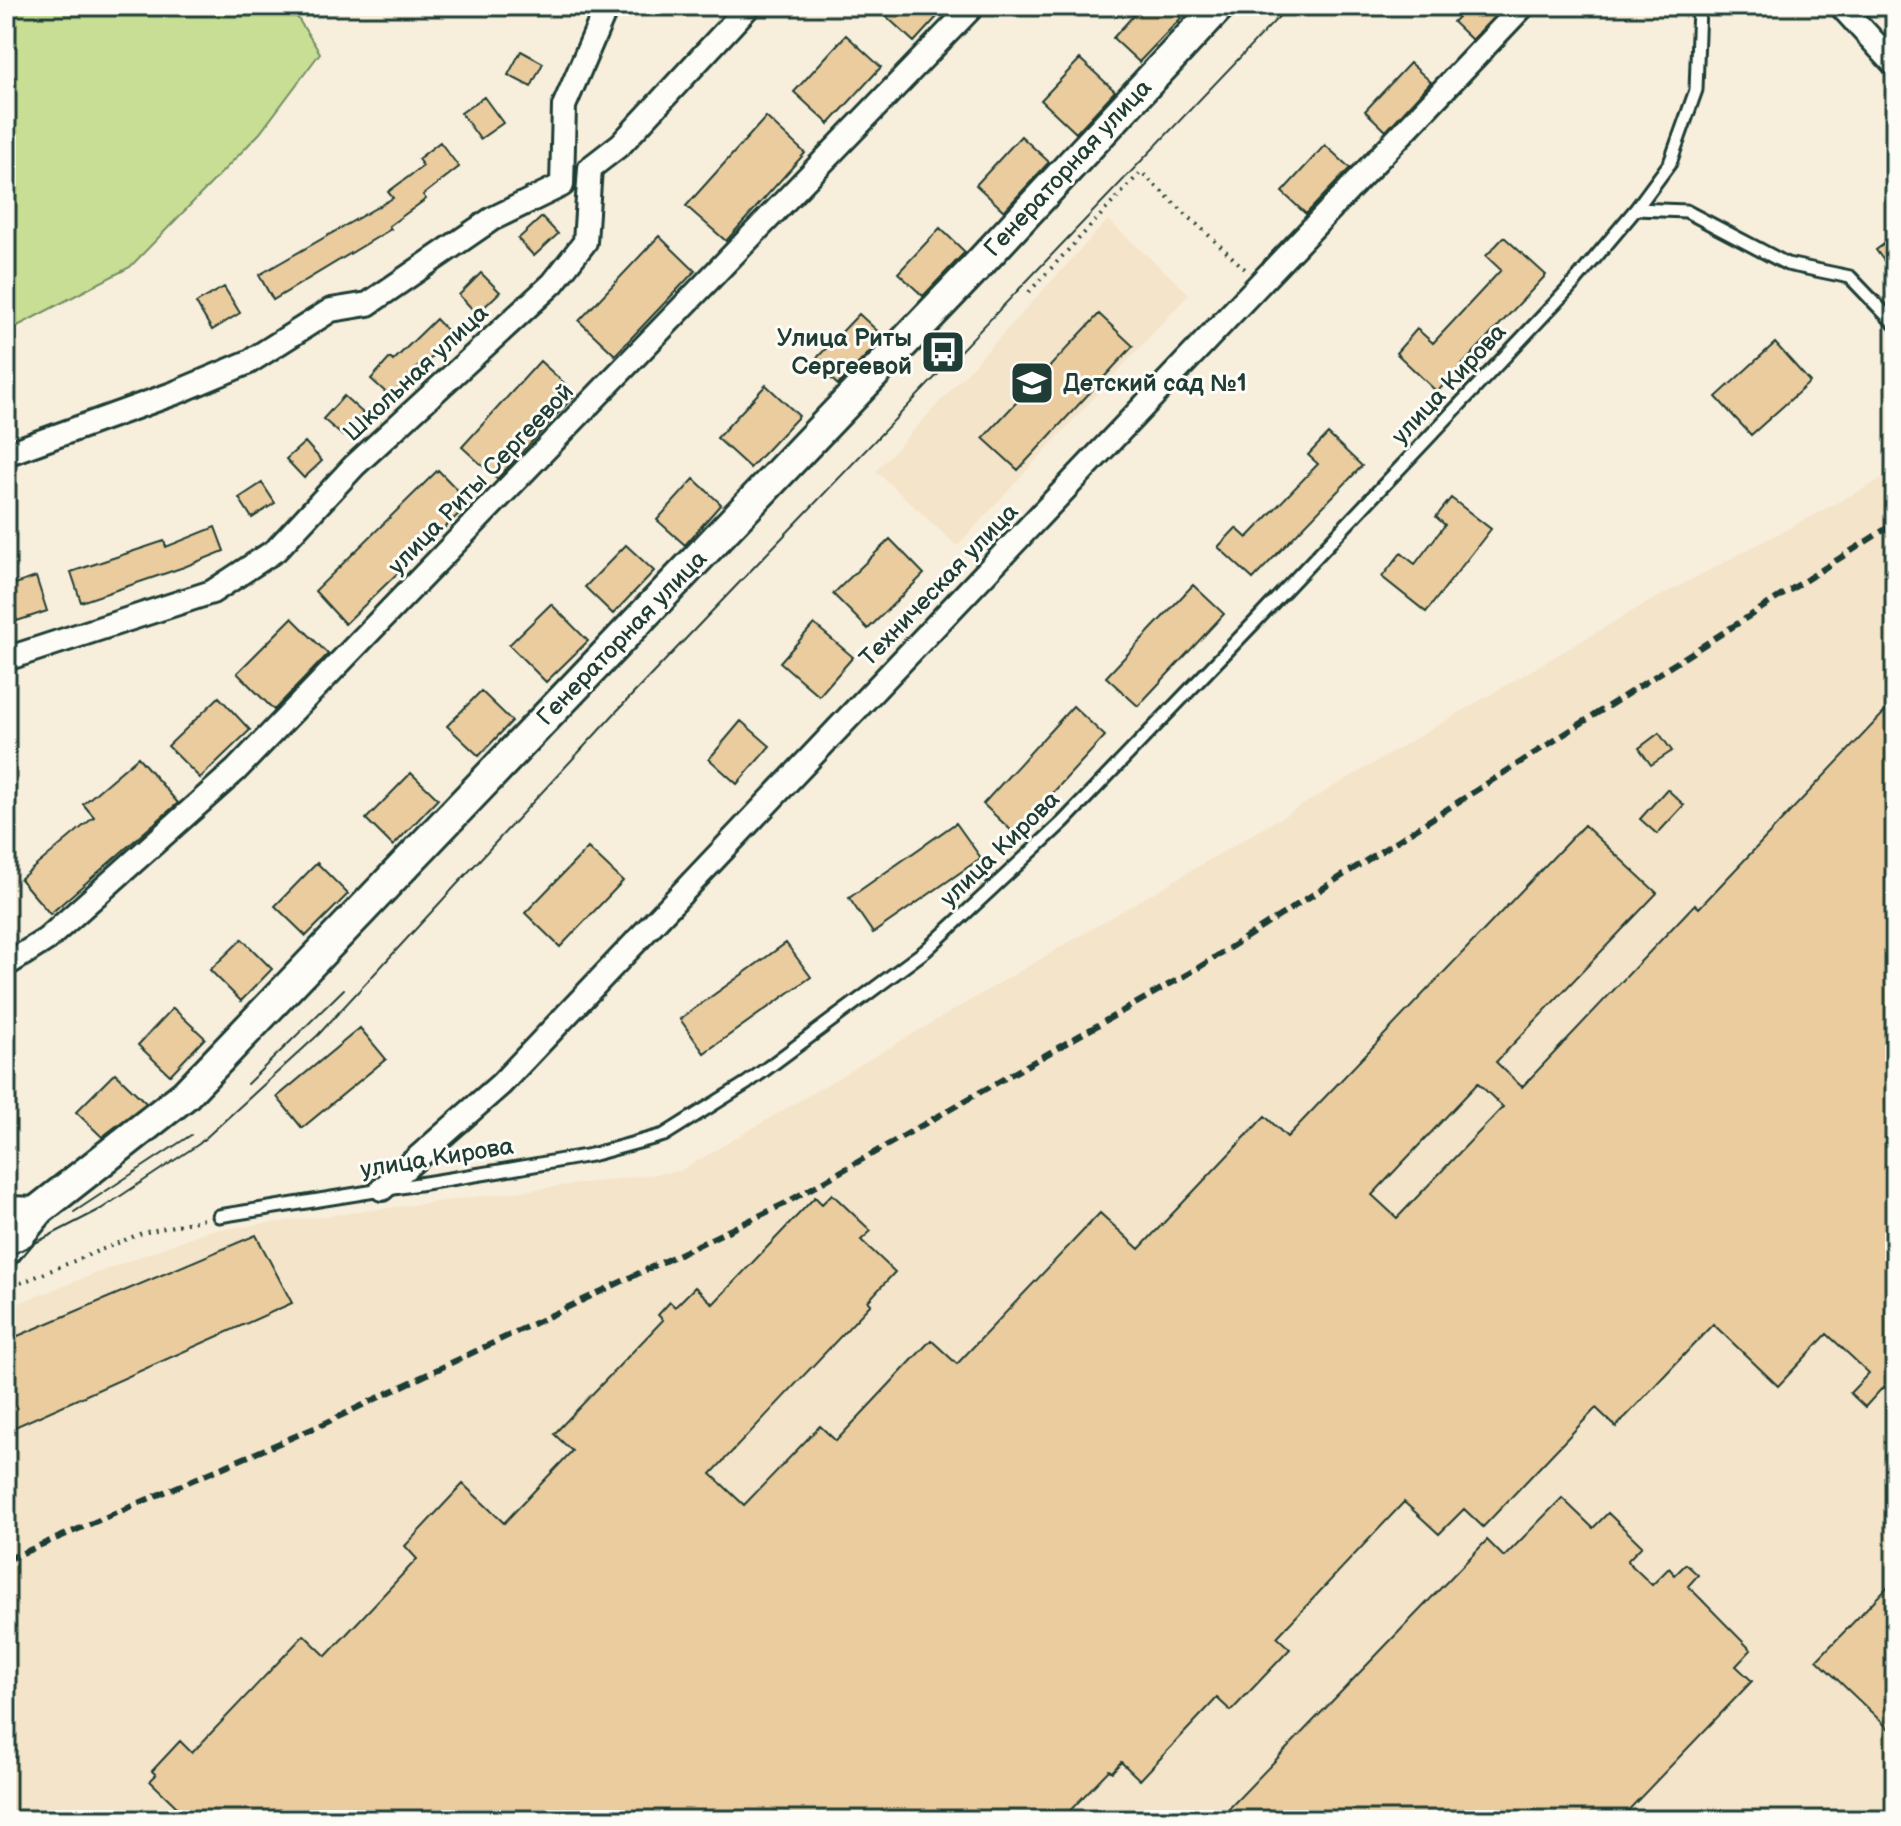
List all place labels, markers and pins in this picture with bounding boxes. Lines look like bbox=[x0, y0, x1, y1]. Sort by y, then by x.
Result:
place label: Улица Риты Сергеевой bbox=[777, 324, 912, 381]
bus stop icon: Улица Риты Сергеевой bbox=[919, 328, 967, 376]
school or university icon: Детский сад №1 bbox=[1008, 359, 1056, 407]
place label: Детский сад №1 bbox=[1063, 369, 1247, 398]

